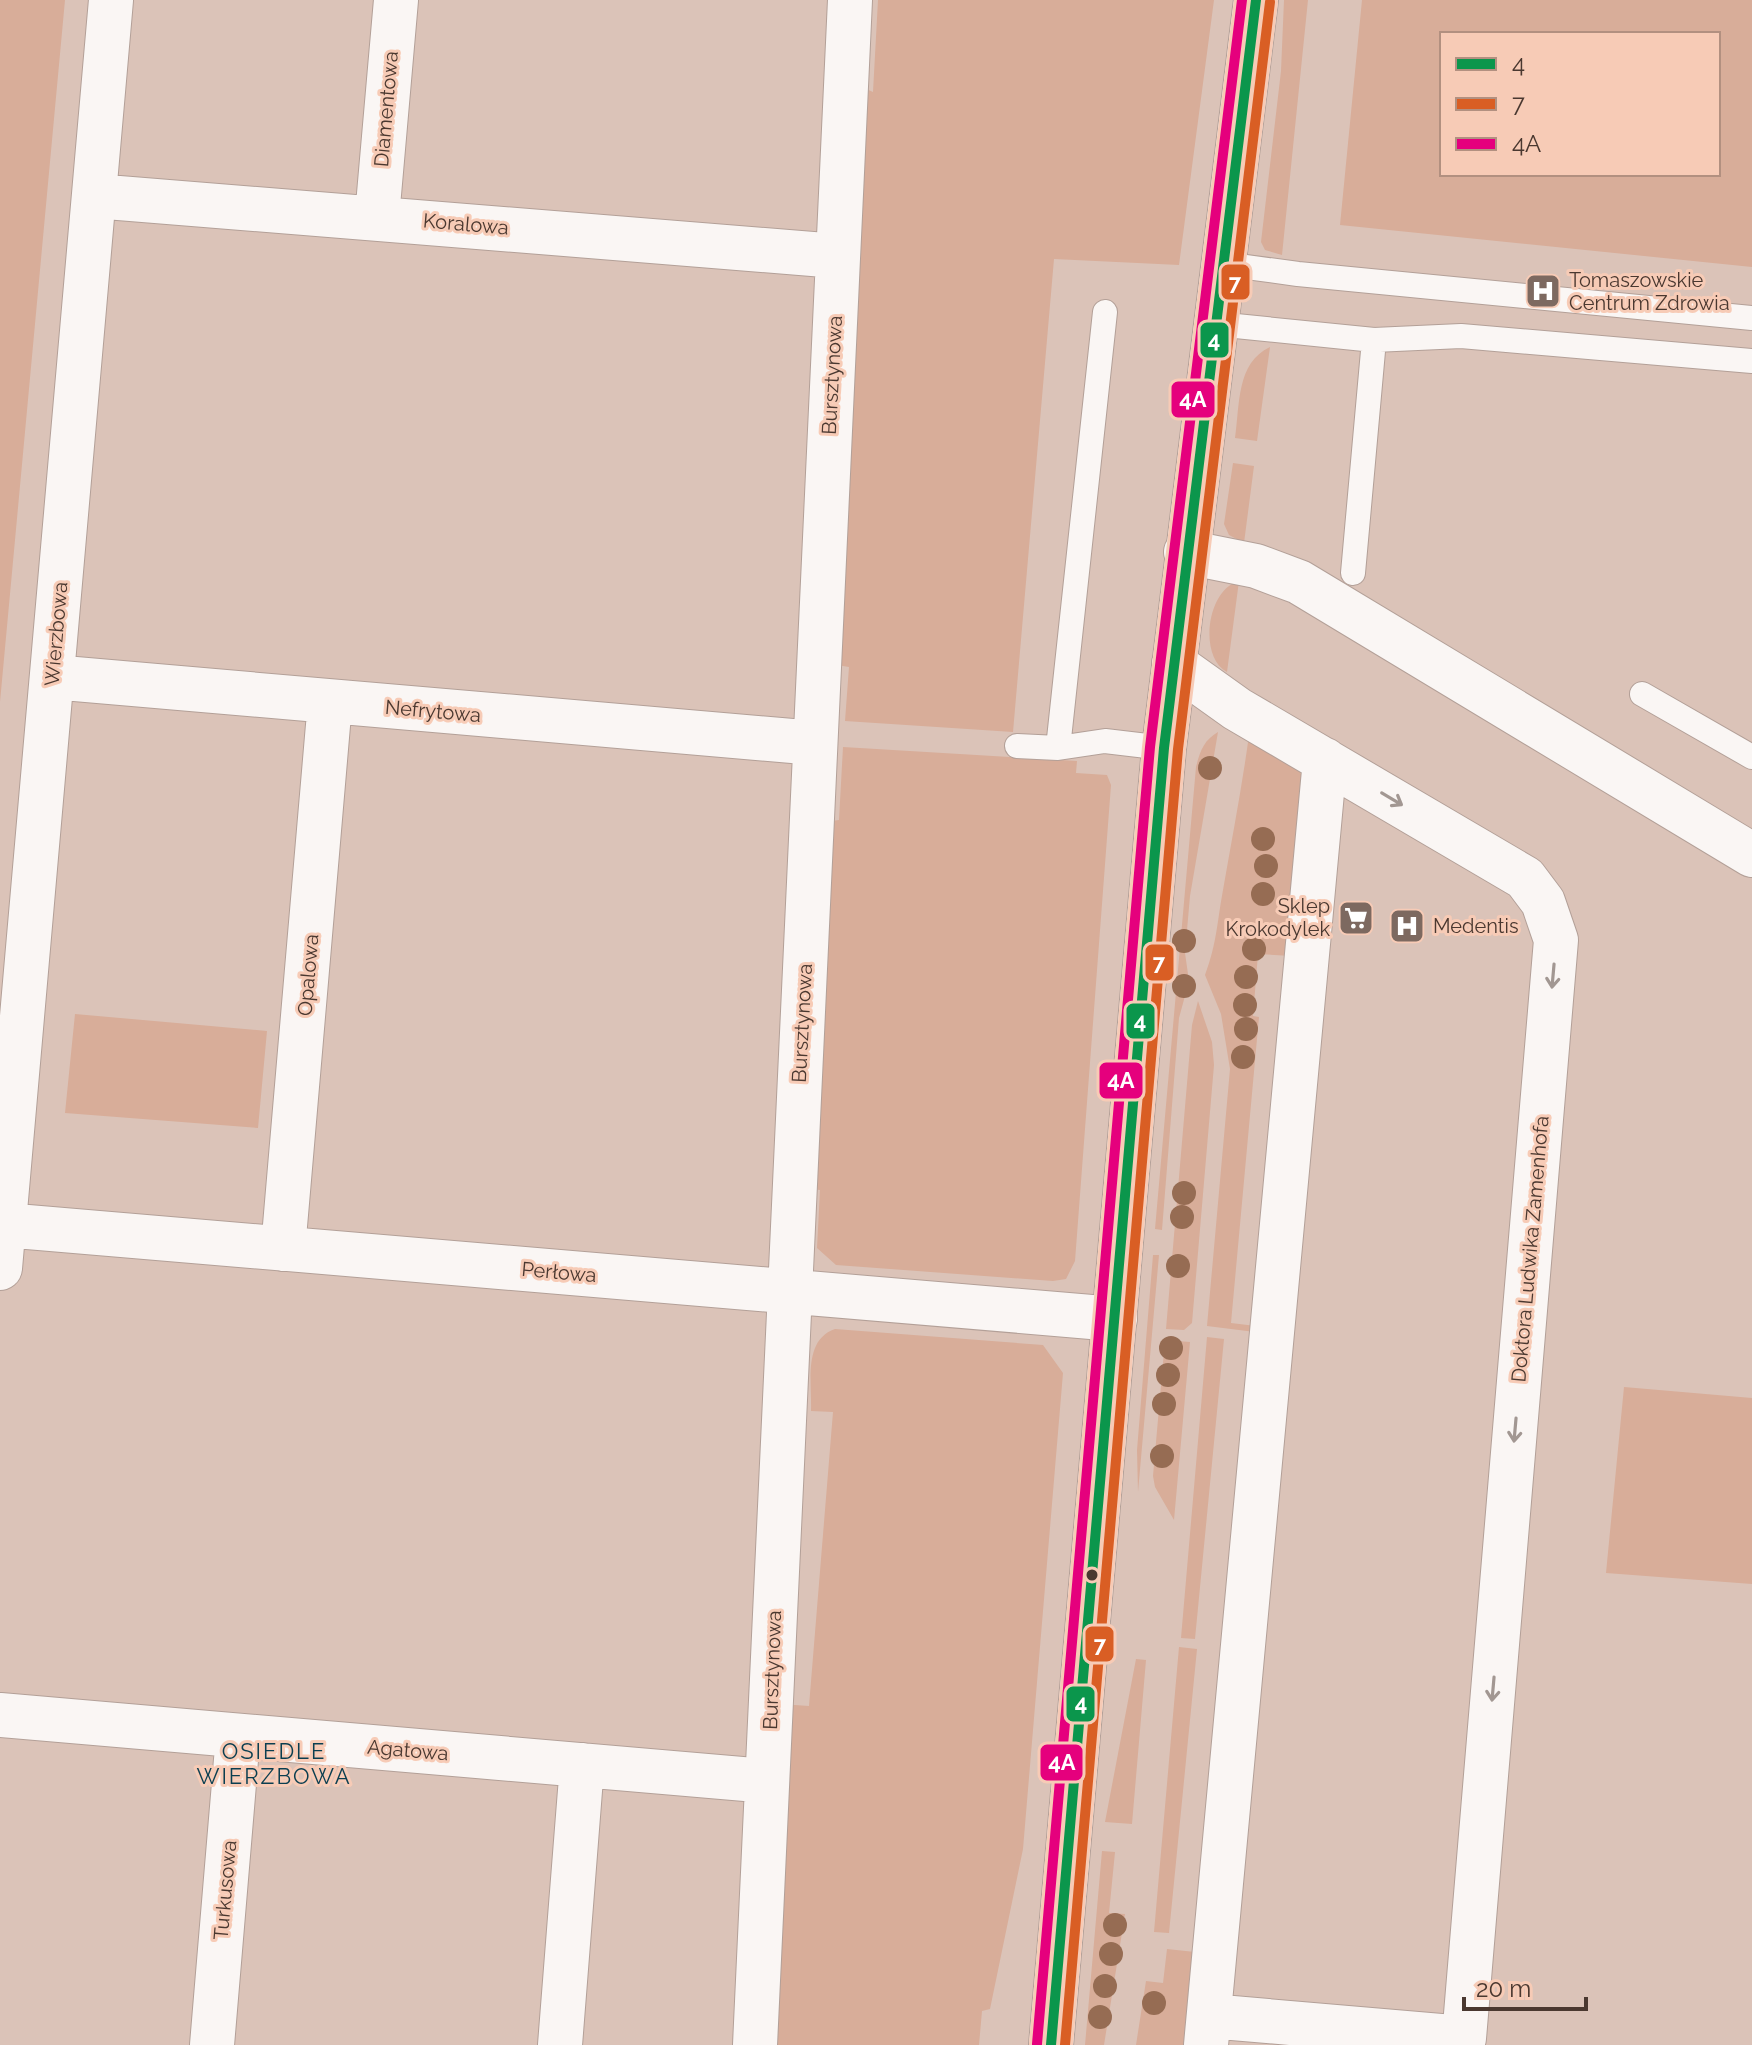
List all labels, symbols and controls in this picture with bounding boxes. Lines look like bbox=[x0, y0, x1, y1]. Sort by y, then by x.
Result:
legend bbox=[1440, 32, 1720, 176]
text: 4 bbox=[1512, 49, 1525, 78]
street label: Diamentowa bbox=[369, 50, 403, 168]
text: 7 bbox=[1512, 89, 1525, 118]
text: 4A bbox=[1512, 129, 1541, 158]
street label: Koralowa bbox=[422, 208, 510, 240]
line badge: 7 bbox=[1220, 263, 1251, 301]
place label: Tomaszowskie Centrum Zdrowia bbox=[1569, 268, 1730, 315]
text: 7 bbox=[1229, 269, 1242, 295]
hospital icon: Tomaszowskie Centrum Zdrowia bbox=[1524, 272, 1562, 310]
street label: Bursztynowa bbox=[817, 315, 847, 435]
line badge: 4 bbox=[1199, 321, 1230, 359]
text: 4 bbox=[1208, 327, 1220, 353]
line badge: 4A bbox=[1170, 380, 1216, 419]
text: 4A bbox=[1179, 386, 1207, 412]
street label: Wierzbowa bbox=[39, 581, 73, 687]
street label: Nefrytowa bbox=[384, 695, 482, 727]
one-way arrow bbox=[1380, 792, 1403, 808]
place label: Sklep Krokodylek bbox=[1226, 894, 1330, 941]
supermarket icon: Sklep Krokodylek bbox=[1337, 899, 1375, 937]
hospital icon: Medentis bbox=[1388, 907, 1426, 945]
place label: Medentis bbox=[1433, 914, 1519, 938]
street label: Opalowa bbox=[292, 933, 324, 1017]
line badge: 7 bbox=[1144, 943, 1175, 982]
text: 7 bbox=[1153, 949, 1166, 975]
one-way arrow bbox=[1545, 962, 1560, 989]
street label: Bursztynowa bbox=[787, 963, 817, 1083]
line badge: 4 bbox=[1125, 1002, 1156, 1040]
text: 4 bbox=[1134, 1008, 1146, 1034]
line badge: 4A bbox=[1098, 1061, 1144, 1100]
text: 4A bbox=[1107, 1067, 1135, 1093]
street label: Doktora Ludwika Zamenhofa bbox=[1506, 1115, 1554, 1383]
street label: Perłowa bbox=[520, 1257, 598, 1287]
one-way arrow bbox=[1507, 1416, 1522, 1443]
unlabelled marker bbox=[1084, 1567, 1100, 1583]
street label: Bursztynowa bbox=[758, 1610, 786, 1730]
line badge: 7 bbox=[1084, 1625, 1115, 1663]
text: 7 bbox=[1094, 1631, 1107, 1657]
one-way arrow bbox=[1486, 1675, 1501, 1702]
line badge: 4 bbox=[1065, 1685, 1096, 1723]
text: 4 bbox=[1075, 1690, 1087, 1716]
street label: Agatowa bbox=[366, 1735, 450, 1765]
district label: OSIEDLE WIERZBOWA bbox=[196, 1738, 352, 1789]
line badge: 4A bbox=[1039, 1743, 1084, 1782]
text: 4A bbox=[1048, 1749, 1076, 1775]
street label: Turkusowa bbox=[209, 1839, 241, 1941]
scale bar bbox=[1464, 1961, 1586, 2011]
text: 20 m bbox=[1476, 1974, 1531, 2003]

